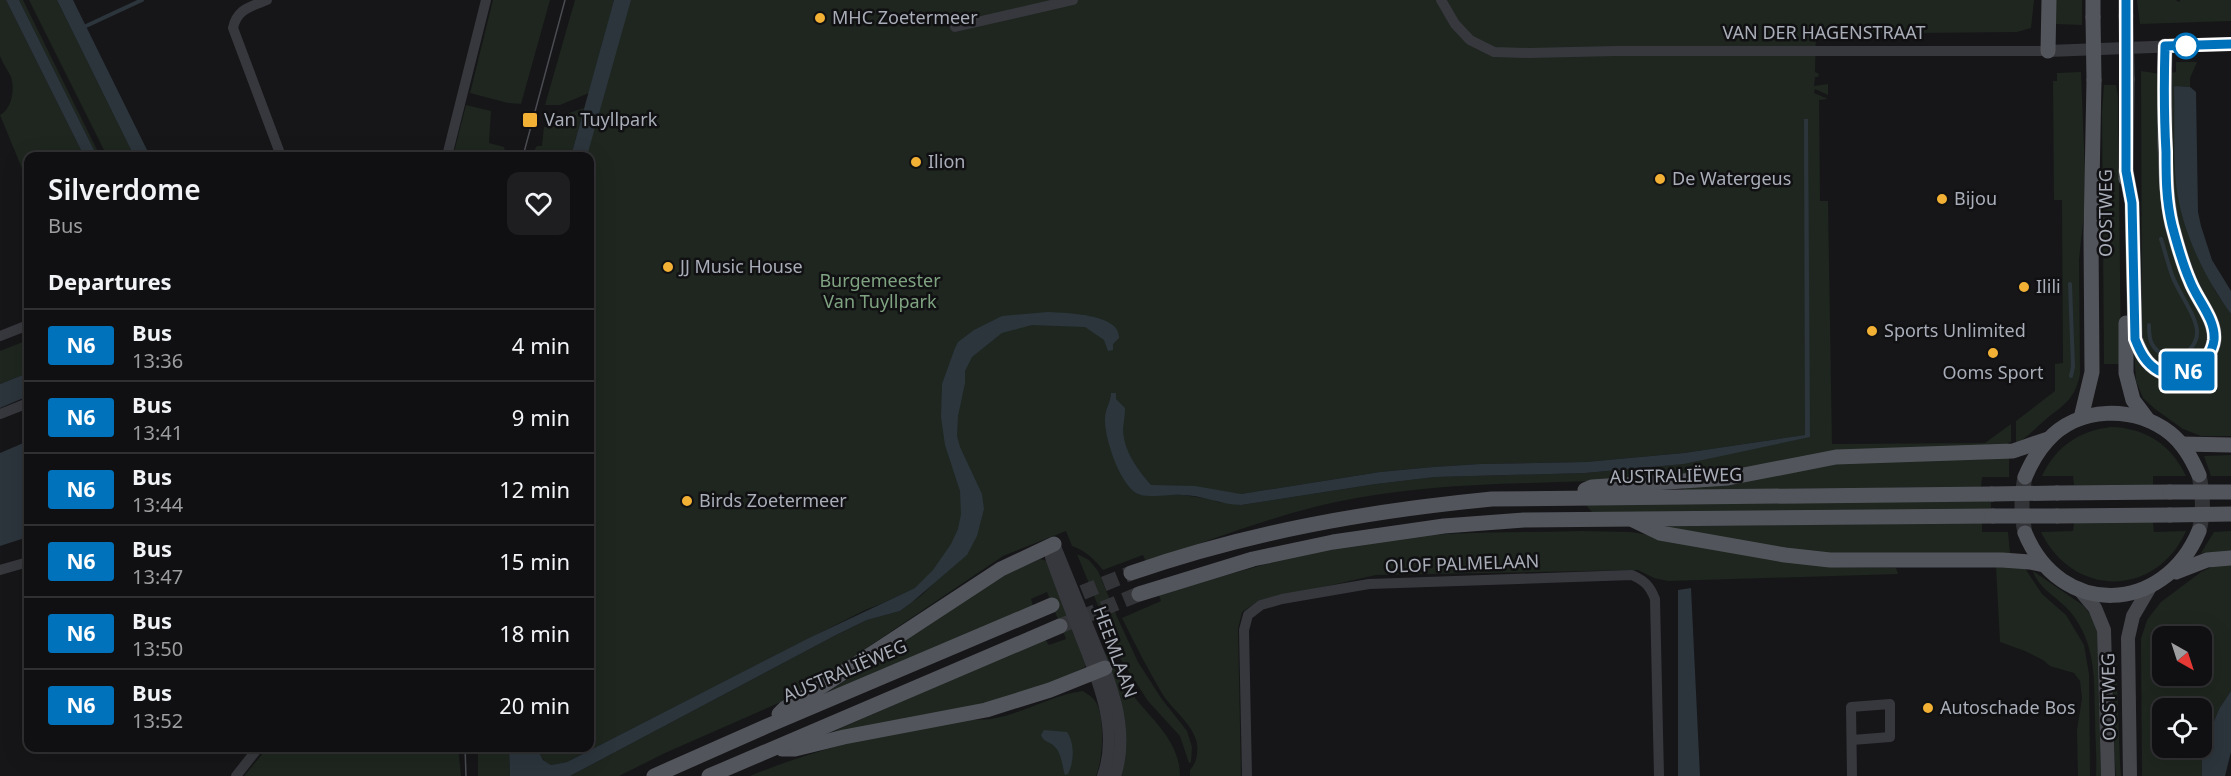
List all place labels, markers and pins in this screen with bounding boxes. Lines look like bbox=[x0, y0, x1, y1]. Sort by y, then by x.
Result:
place label: MHC Zoetermeer bbox=[832, 5, 978, 29]
marker: MHC Zoetermeer bbox=[813, 11, 827, 25]
unlabelled marker bbox=[2173, 33, 2199, 59]
place label: Van Tuyllpark bbox=[544, 107, 658, 131]
marker: Van Tuyllpark bbox=[521, 111, 539, 129]
place label: Ilion bbox=[928, 149, 965, 173]
marker: Ilion bbox=[909, 155, 923, 169]
place label: De Watergeus bbox=[1672, 166, 1791, 190]
marker: De Watergeus bbox=[1653, 172, 1667, 186]
place label: Bijou bbox=[1954, 186, 1997, 210]
marker: Bijou bbox=[1935, 192, 1949, 206]
place label: JJ Music House bbox=[678, 254, 803, 278]
marker: JJ Music House bbox=[661, 260, 675, 274]
place label: Ilili bbox=[2036, 274, 2061, 298]
marker: Ilili bbox=[2017, 280, 2031, 294]
place label: Sports Unlimited bbox=[1884, 318, 2026, 342]
marker: Sports Unlimited bbox=[1865, 324, 1879, 338]
marker: Ooms Sport bbox=[1986, 346, 2000, 360]
place label: Ooms Sport bbox=[1943, 360, 2044, 384]
place label: Birds Zoetermeer bbox=[699, 488, 847, 512]
marker: Birds Zoetermeer bbox=[680, 494, 694, 508]
place label: Autoschade Bos bbox=[1940, 695, 2076, 719]
marker: Autoschade Bos bbox=[1921, 701, 1935, 715]

